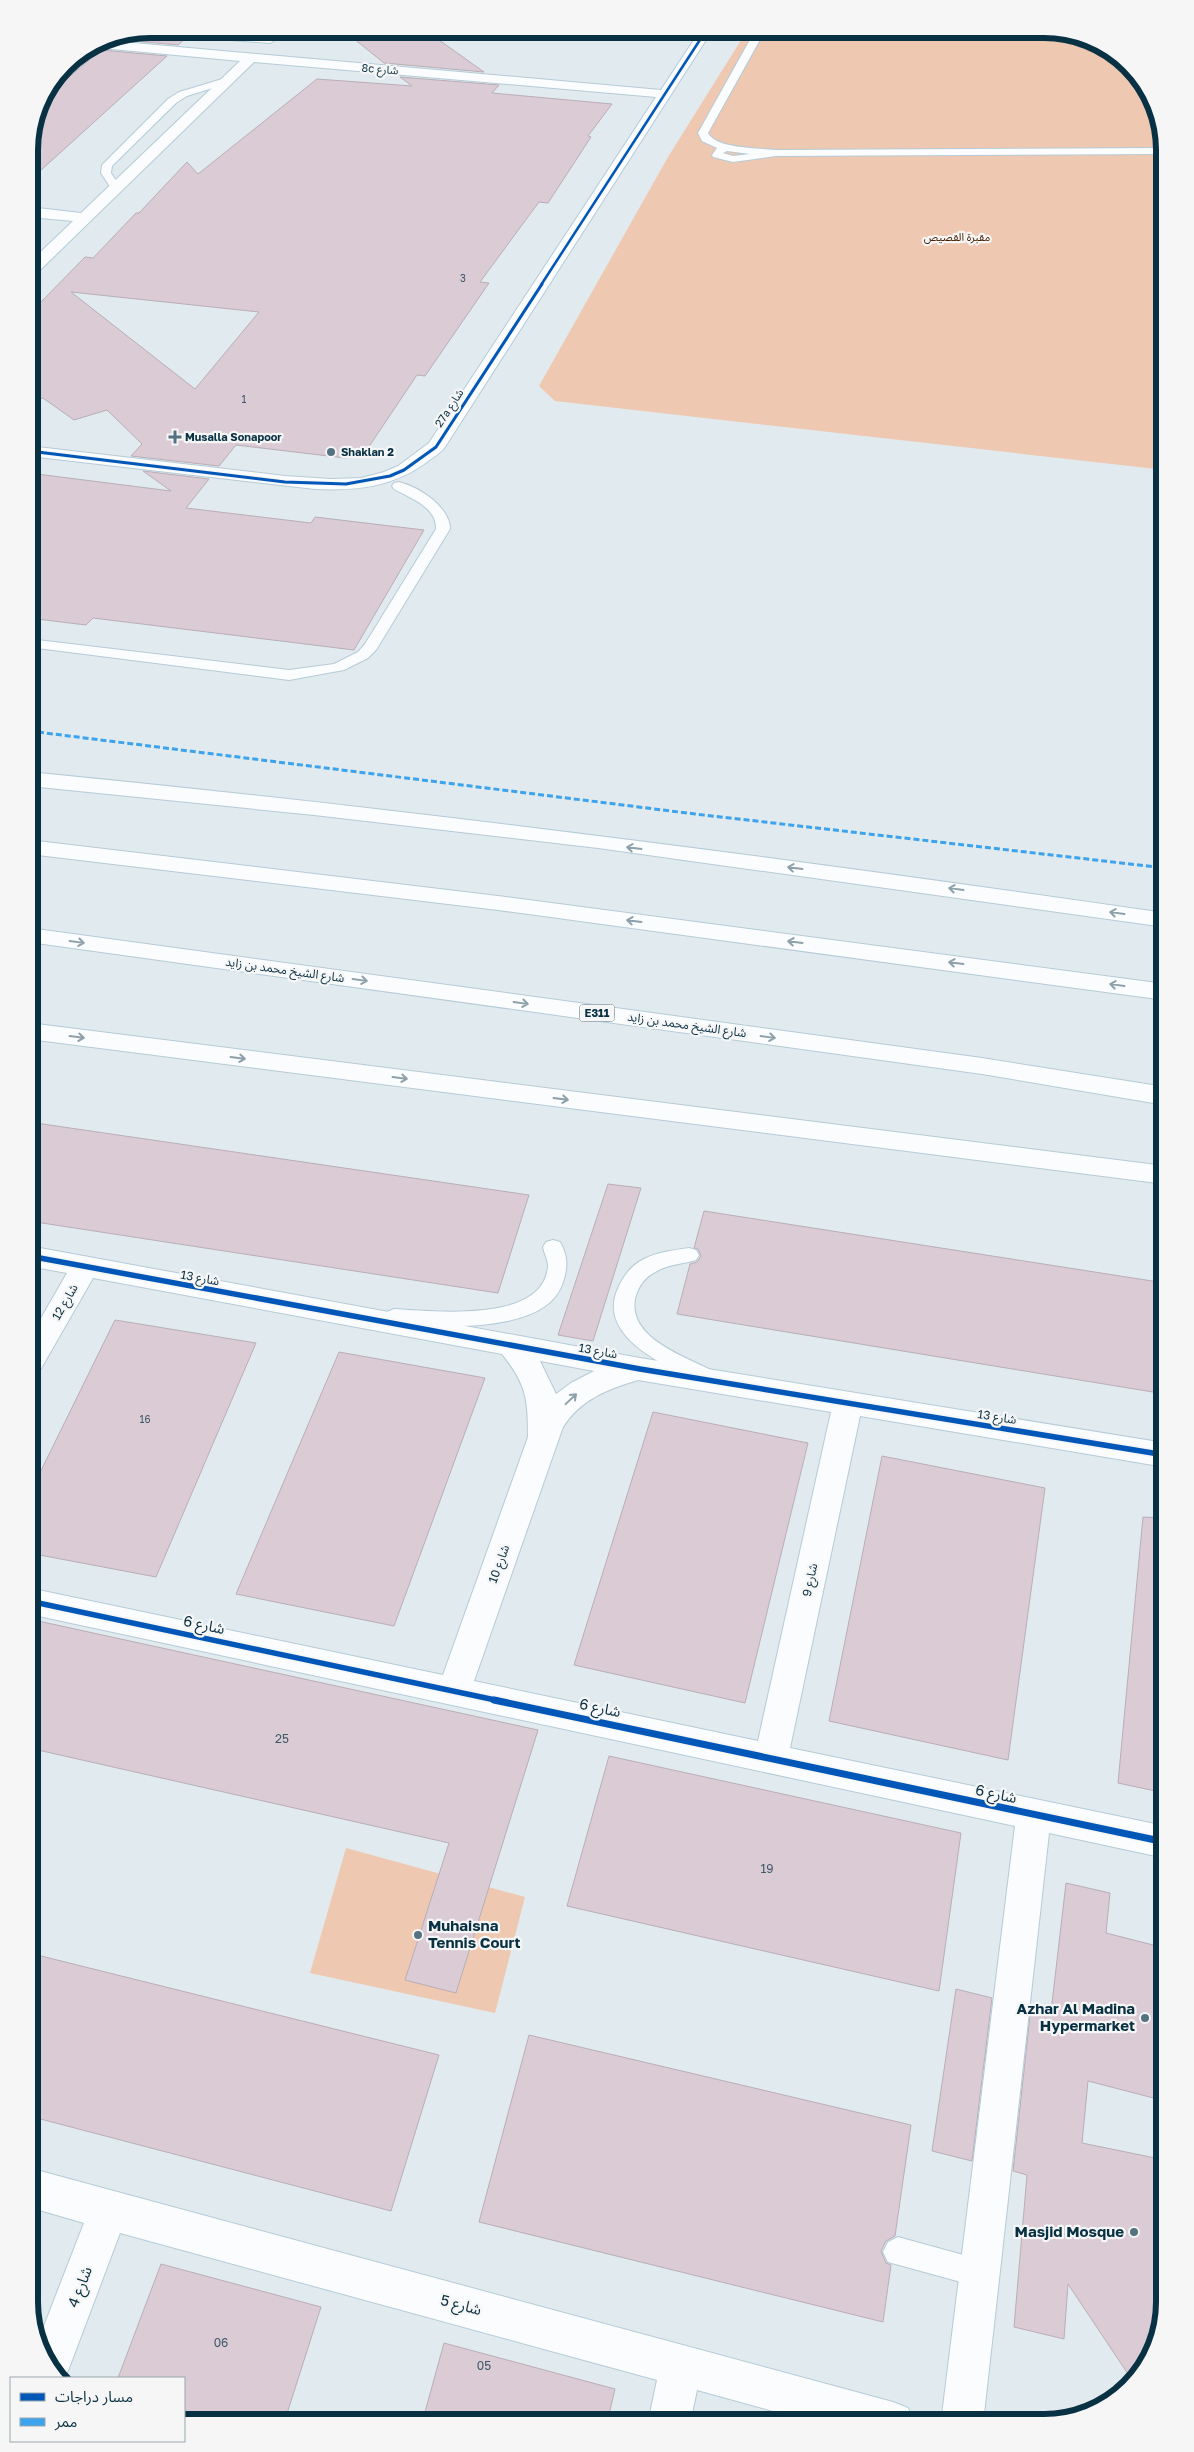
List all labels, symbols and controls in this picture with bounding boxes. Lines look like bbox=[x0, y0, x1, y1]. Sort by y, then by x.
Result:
street label: 8c شارع bbox=[361, 60, 399, 79]
park label: مقبرة القصيص bbox=[924, 230, 990, 244]
house number: 3 bbox=[460, 272, 466, 284]
street label: 27a شارع bbox=[432, 386, 468, 430]
house number: 1 bbox=[242, 393, 247, 405]
place label: Musalla Sonapoor bbox=[185, 430, 282, 443]
marker: Musalla Sonapoor bbox=[169, 431, 181, 443]
place label: Shaklan 2 bbox=[341, 445, 394, 458]
marker: Shaklan 2 bbox=[325, 446, 337, 458]
one-way arrow bbox=[626, 843, 642, 853]
one-way arrow bbox=[787, 863, 803, 873]
one-way arrow bbox=[949, 884, 965, 894]
one-way arrow bbox=[1109, 908, 1125, 918]
one-way arrow bbox=[626, 915, 642, 925]
one-way arrow bbox=[69, 937, 85, 947]
one-way arrow bbox=[787, 937, 803, 947]
street label: شارع الشيخ محمد بن زايد bbox=[224, 954, 346, 987]
one-way arrow bbox=[948, 958, 964, 968]
one-way arrow bbox=[351, 976, 367, 986]
one-way arrow bbox=[1109, 980, 1125, 990]
one-way arrow bbox=[512, 998, 528, 1008]
road number: E311 bbox=[580, 1004, 614, 1021]
street label: شارع الشيخ محمد بن زايد bbox=[626, 1009, 748, 1042]
one-way arrow bbox=[69, 1032, 85, 1042]
one-way arrow bbox=[760, 1032, 776, 1042]
one-way arrow bbox=[230, 1053, 246, 1063]
one-way arrow bbox=[391, 1073, 407, 1083]
one-way arrow bbox=[553, 1094, 569, 1104]
street label: شارع 13 bbox=[179, 1267, 221, 1290]
street label: شارع 12 bbox=[48, 1281, 83, 1323]
street label: شارع 13 bbox=[577, 1340, 619, 1363]
one-way arrow bbox=[565, 1393, 577, 1405]
street label: شارع 13 bbox=[976, 1406, 1018, 1429]
house number: 16 bbox=[140, 1413, 150, 1425]
street label: شارع 10 bbox=[485, 1543, 514, 1586]
street label: شارع 9 bbox=[799, 1562, 822, 1598]
street label: شارع 6 bbox=[181, 1611, 227, 1641]
street label: شارع 6 bbox=[577, 1694, 623, 1724]
house number: 25 bbox=[275, 1731, 289, 1746]
street label: شارع 6 bbox=[973, 1780, 1019, 1810]
house number: 19 bbox=[760, 1861, 774, 1876]
place label: Muhaisna Tennis Court bbox=[428, 1916, 521, 1951]
marker: Muhaisna Tennis Court bbox=[412, 1929, 424, 1941]
place label: Azhar Al Madina Hypermarket bbox=[1017, 1999, 1135, 2034]
marker: Azhar Al Madina Hypermarket bbox=[1139, 2012, 1151, 2024]
place label: Masjid Mosque bbox=[1015, 2222, 1124, 2240]
marker: Masjid Mosque bbox=[1128, 2226, 1140, 2238]
street label: شارع 4 bbox=[63, 2264, 99, 2311]
street label: شارع 5 bbox=[438, 2290, 484, 2322]
house number: 06 bbox=[214, 2335, 228, 2350]
house number: 05 bbox=[477, 2358, 491, 2373]
legend bbox=[10, 2377, 185, 2442]
text: مسار دراجات bbox=[55, 2387, 133, 2406]
text: ممر bbox=[54, 2412, 78, 2431]

